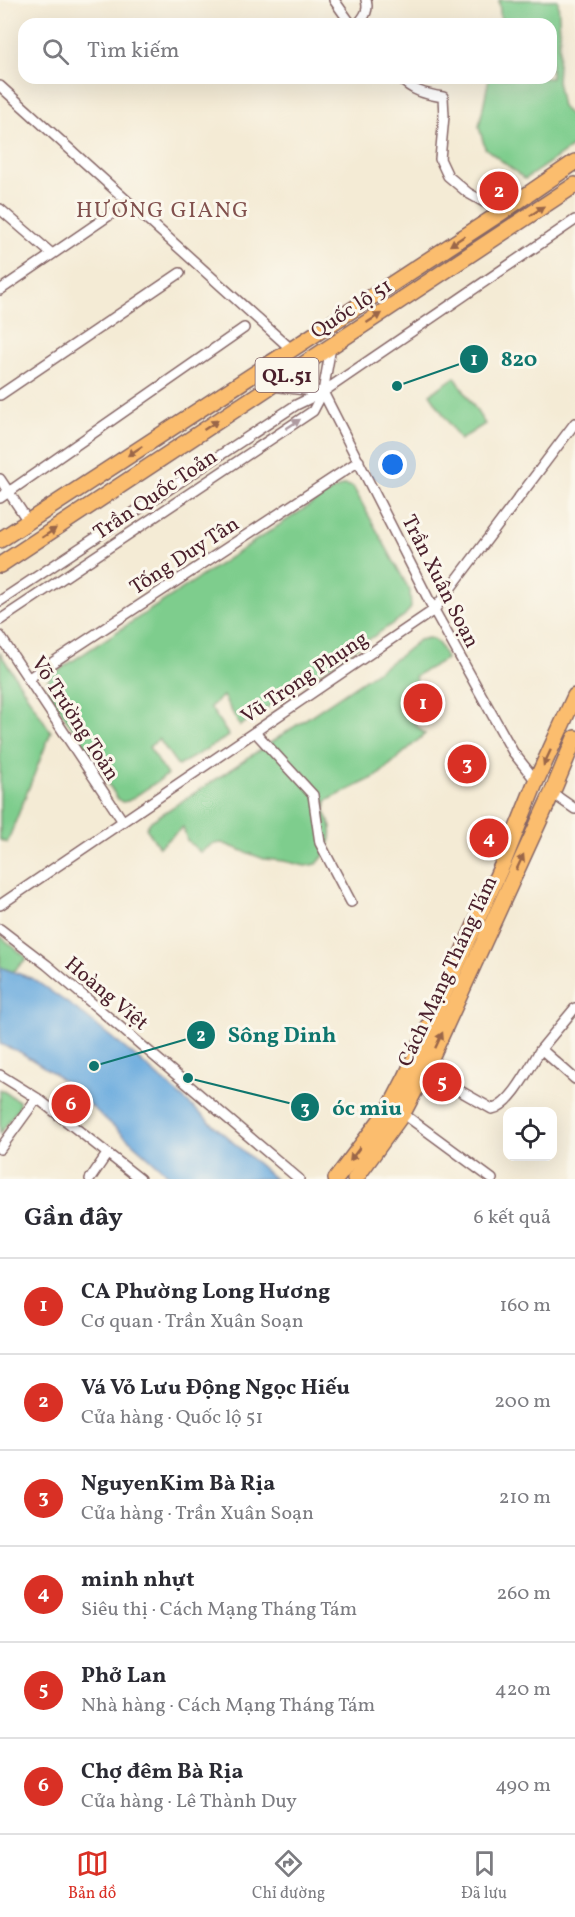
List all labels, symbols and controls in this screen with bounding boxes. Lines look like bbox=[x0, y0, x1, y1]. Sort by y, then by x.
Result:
search box bbox=[18, 18, 557, 84]
icon: search bbox=[39, 35, 72, 68]
text: Tìm kiếm bbox=[87, 36, 180, 67]
pin: 2 bbox=[480, 168, 518, 213]
district label: HƯƠNG GIANG bbox=[76, 196, 250, 227]
one-way arrow bbox=[529, 205, 545, 216]
one-way arrow bbox=[448, 236, 465, 247]
street label: Quốc lộ 51 bbox=[305, 272, 398, 346]
one-way arrow bbox=[366, 312, 382, 324]
callout: 820 bbox=[459, 339, 550, 379]
text: 820 bbox=[501, 345, 537, 376]
text: 1 bbox=[470, 348, 478, 373]
road number: QL.51 bbox=[256, 358, 318, 392]
one-way arrow bbox=[285, 418, 301, 429]
one-way arrow bbox=[203, 420, 219, 431]
street label: Trần Quốc Toản bbox=[88, 443, 224, 547]
one-way arrow bbox=[127, 445, 143, 456]
your location bbox=[378, 450, 407, 479]
street label: Tống Duy Tân bbox=[125, 510, 245, 602]
street label: Trần Xuân Soạn bbox=[394, 510, 486, 653]
one-way arrow bbox=[40, 527, 56, 539]
street label: Vũ Trọng Phụng bbox=[236, 625, 374, 732]
street label: Võ Trường Toản bbox=[24, 651, 126, 787]
pin: 1 bbox=[404, 680, 442, 726]
pin: 3 bbox=[448, 742, 486, 786]
one-way arrow bbox=[542, 749, 551, 766]
pin: 4 bbox=[470, 816, 508, 860]
one-way arrow bbox=[515, 853, 525, 871]
street label: Cách Mạng Tháng Tám bbox=[391, 871, 505, 1072]
street label: Hoàng Việt bbox=[58, 950, 154, 1038]
callout: Sông Dinh bbox=[186, 1015, 349, 1055]
text: Sông Dinh bbox=[228, 1021, 336, 1052]
text: 2 bbox=[196, 1024, 206, 1049]
one-way arrow bbox=[435, 1031, 444, 1048]
pin: 5 bbox=[422, 1060, 462, 1104]
pin: 6 bbox=[52, 1082, 90, 1126]
callout: óc miu bbox=[290, 1087, 414, 1127]
text: óc miu bbox=[332, 1094, 402, 1125]
text: 3 bbox=[300, 1097, 310, 1122]
map controls bbox=[503, 1107, 557, 1161]
button: locate bbox=[503, 1107, 557, 1161]
one-way arrow bbox=[349, 1145, 361, 1161]
text: Gần đây bbox=[24, 1200, 123, 1236]
text: 6 kết quả bbox=[474, 1204, 551, 1232]
text: CA Phường Long Hương bbox=[81, 1277, 330, 1308]
text: 1 bbox=[39, 1292, 48, 1320]
text: 160 m bbox=[499, 1292, 551, 1320]
text: Cơ quan · Trần Xuân Soạn bbox=[81, 1308, 304, 1336]
text: Vá Vỏ Lưu Động Ngọc Hiếu bbox=[81, 1373, 350, 1404]
text: 2 bbox=[38, 1388, 49, 1416]
text: 200 m bbox=[494, 1388, 551, 1416]
text: Cửa hàng · Quốc lộ 51 bbox=[81, 1404, 263, 1432]
text: NguyenKim Bà Rịa bbox=[81, 1469, 275, 1500]
text: 3 bbox=[38, 1484, 49, 1512]
text: 210 m bbox=[499, 1484, 551, 1512]
text: Cửa hàng · Trần Xuân Soạn bbox=[81, 1500, 314, 1528]
text: minh nhựt bbox=[81, 1565, 195, 1596]
text: 4 bbox=[37, 1580, 50, 1608]
text: 260 m bbox=[496, 1580, 551, 1608]
text: Siêu thị · Cách Mạng Tháng Tám bbox=[81, 1596, 357, 1624]
text: Phở Lan bbox=[81, 1661, 166, 1692]
text: 5 bbox=[39, 1676, 48, 1704]
text: 420 m bbox=[495, 1676, 551, 1704]
text: Nhà hàng · Cách Mạng Tháng Tám bbox=[81, 1692, 375, 1720]
text: Chợ đêm Bà Rịa bbox=[81, 1757, 243, 1788]
text: 6 bbox=[38, 1772, 49, 1800]
text: 490 m bbox=[495, 1772, 551, 1800]
text: Cửa hàng · Lê Thành Duy bbox=[81, 1788, 297, 1816]
tab: Bản đồ bbox=[68, 1847, 116, 1905]
tab: Chỉ đường bbox=[252, 1847, 325, 1905]
tab: Đã lưu bbox=[461, 1847, 507, 1905]

